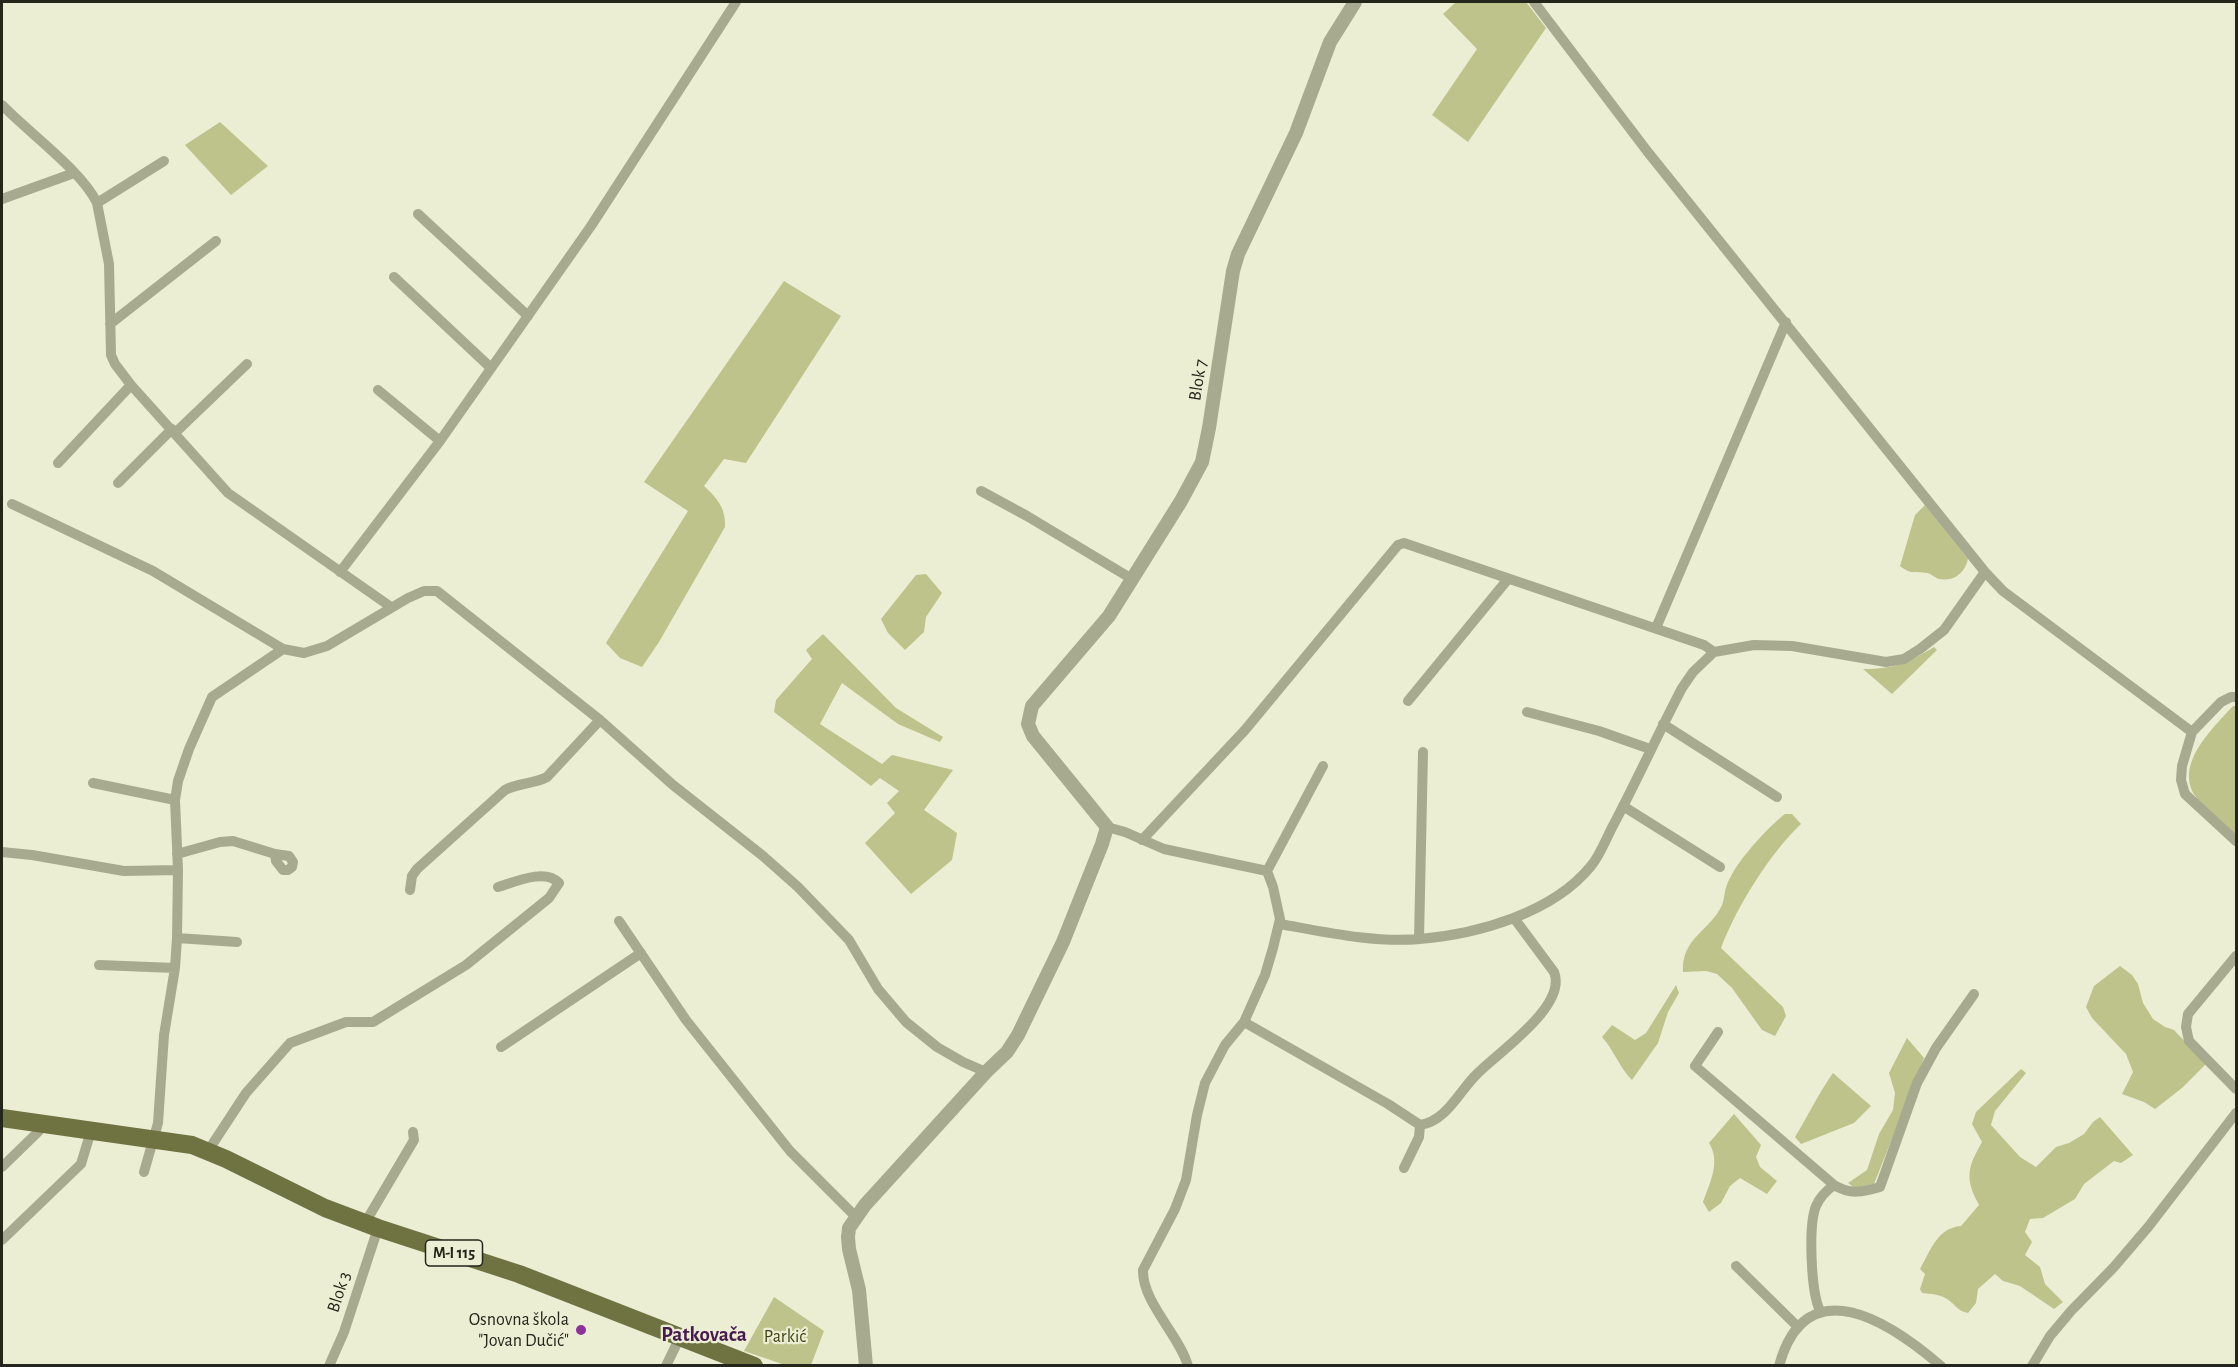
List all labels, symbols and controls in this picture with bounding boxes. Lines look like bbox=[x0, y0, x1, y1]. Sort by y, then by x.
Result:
street label: Blok 7 bbox=[1184, 358, 1212, 402]
road number: M-I 115 bbox=[426, 1240, 482, 1266]
street label: Blok 3 bbox=[322, 1269, 356, 1315]
place label: Osnovna škola "Jovan Dučić" bbox=[469, 1309, 569, 1352]
district label: Patkovača bbox=[661, 1322, 747, 1348]
marker: Osnovna škola "Jovan Dučić" bbox=[574, 1323, 588, 1337]
park label: Parkić bbox=[764, 1326, 806, 1348]

